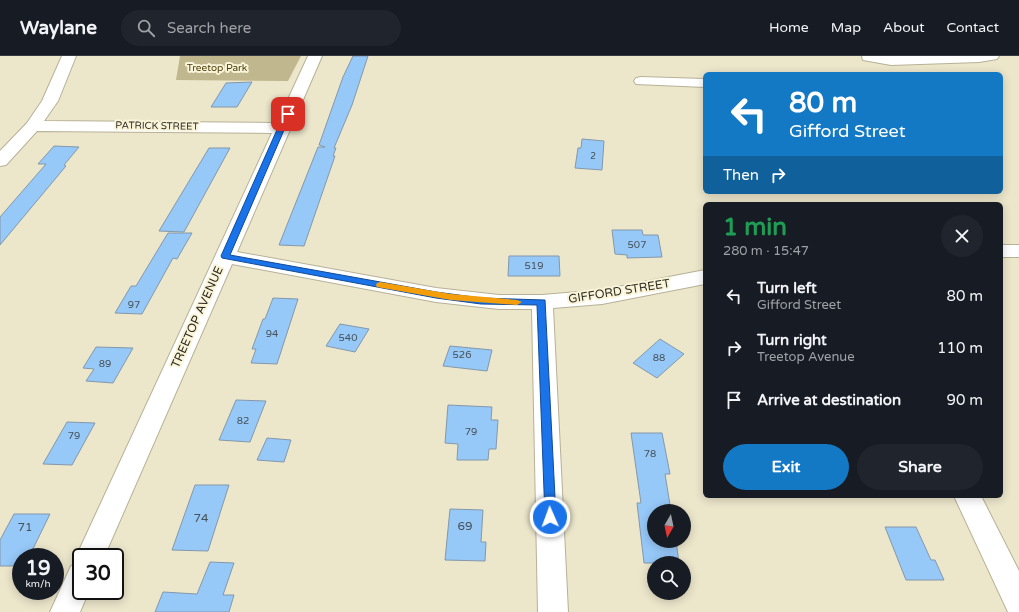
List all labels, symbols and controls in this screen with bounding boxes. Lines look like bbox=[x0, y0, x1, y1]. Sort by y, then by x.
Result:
search box bbox=[121, 10, 401, 46]
text: Waylane bbox=[20, 17, 97, 39]
icon: search bbox=[135, 17, 157, 39]
text: Search here bbox=[167, 19, 251, 37]
text: Home bbox=[769, 19, 809, 36]
text: Map bbox=[831, 19, 861, 36]
text: About bbox=[883, 19, 925, 36]
text: Contact bbox=[947, 19, 999, 36]
park label: Treetop Park bbox=[187, 62, 248, 74]
text: 80 m bbox=[789, 86, 857, 120]
icon: left bbox=[723, 88, 775, 140]
pin bbox=[271, 97, 305, 131]
icon: arrive bbox=[277, 103, 299, 125]
street label: PATRICK STREET bbox=[115, 119, 199, 133]
text: Gifford Street bbox=[789, 120, 906, 142]
house number: 2 bbox=[590, 151, 596, 162]
icon: right bbox=[767, 164, 789, 186]
text: Then bbox=[723, 166, 759, 184]
text: 1 min bbox=[723, 213, 787, 242]
button: close bbox=[941, 215, 983, 257]
house number: 507 bbox=[628, 239, 646, 251]
text: 280 m · 15:47 bbox=[723, 243, 809, 259]
house number: 519 bbox=[525, 260, 543, 272]
street label: TREETOP AVENUE bbox=[168, 264, 226, 370]
street label: GIFFORD STREET bbox=[567, 276, 671, 306]
text: Turn left bbox=[757, 279, 817, 297]
icon: left bbox=[723, 285, 745, 307]
text: 80 m bbox=[946, 287, 983, 305]
text: Gifford Street bbox=[757, 297, 841, 313]
house number: 97 bbox=[128, 299, 140, 311]
house number: 94 bbox=[266, 328, 278, 340]
text: Turn right bbox=[757, 331, 827, 349]
house number: 540 bbox=[339, 332, 357, 344]
icon: right bbox=[723, 337, 745, 359]
text: 110 m bbox=[937, 339, 983, 357]
house number: 526 bbox=[453, 349, 471, 361]
text: Treetop Avenue bbox=[757, 349, 855, 365]
house number: 88 bbox=[653, 352, 665, 364]
house number: 89 bbox=[99, 358, 111, 370]
icon: arrive bbox=[723, 389, 745, 411]
text: Arrive at destination bbox=[757, 391, 901, 409]
text: 90 m bbox=[946, 391, 983, 409]
house number: 82 bbox=[237, 415, 249, 427]
house number: 79 bbox=[465, 426, 477, 438]
house number: 79 bbox=[68, 430, 80, 442]
button: Exit bbox=[723, 444, 849, 490]
button: Share bbox=[857, 444, 983, 490]
house number: 78 bbox=[644, 448, 656, 460]
position arrow bbox=[529, 496, 571, 538]
north arrow bbox=[647, 504, 691, 548]
map controls bbox=[647, 504, 691, 600]
house number: 74 bbox=[193, 511, 209, 525]
house number: 69 bbox=[457, 519, 473, 533]
house number: 71 bbox=[17, 520, 33, 534]
speed limit sign: 30 bbox=[72, 548, 124, 600]
button: search bbox=[647, 556, 691, 600]
text: 19 bbox=[25, 557, 51, 581]
text: km/h bbox=[25, 578, 51, 590]

